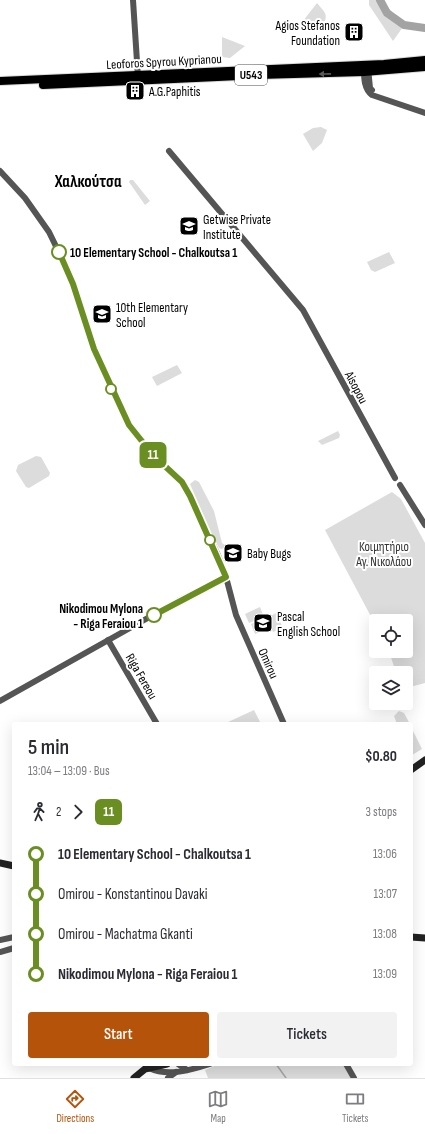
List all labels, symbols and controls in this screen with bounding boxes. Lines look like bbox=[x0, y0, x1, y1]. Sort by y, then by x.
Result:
place label: Agios Stefanos Foundation bbox=[275, 18, 340, 49]
building icon: Agios Stefanos Foundation bbox=[343, 21, 365, 43]
street label: Leoforos Spyrou Kyprianou bbox=[106, 51, 222, 73]
road number: U543 bbox=[235, 65, 267, 85]
one-way arrow bbox=[319, 70, 331, 77]
building icon: A.G.Paphitis bbox=[124, 80, 146, 102]
place label: A.G.Paphitis bbox=[148, 84, 201, 100]
district label: Χαλκούτσα bbox=[54, 172, 122, 192]
place label: Getwise Private Institute bbox=[203, 212, 271, 243]
school or university icon: Getwise Private Institute bbox=[178, 215, 200, 237]
marker: 10 Elementary School - Chalkoutsa 1 bbox=[51, 244, 67, 260]
place label: 10 Elementary School - Chalkoutsa 1 bbox=[70, 245, 237, 261]
place label: 10th Elementary School bbox=[116, 300, 188, 331]
school or university icon: 10th Elementary School bbox=[91, 303, 113, 325]
street label: Aisopou bbox=[341, 368, 371, 406]
unlabelled marker bbox=[105, 383, 117, 395]
line badge: 11 bbox=[135, 442, 171, 468]
text: 11 bbox=[148, 446, 158, 463]
unlabelled marker bbox=[204, 534, 216, 546]
park label: Κοιμητήριο Αγ. Νικολάου bbox=[355, 539, 412, 570]
school or university icon: Baby Bugs bbox=[222, 542, 244, 564]
place label: Baby Bugs bbox=[247, 546, 292, 562]
place label: Nikodimou Mylona - Riga Feraiou 1 bbox=[59, 601, 143, 632]
marker: Nikodimou Mylona - Riga Feraiou 1 bbox=[146, 607, 162, 623]
place label: Pascal English School bbox=[277, 609, 340, 640]
school or university icon: Pascal English School bbox=[252, 612, 274, 634]
map controls bbox=[369, 614, 413, 710]
button: locate bbox=[369, 614, 413, 658]
street label: Omirou bbox=[254, 646, 282, 681]
street label: Riga Fereou bbox=[122, 651, 161, 702]
button: layers bbox=[369, 666, 413, 710]
text: 5 min bbox=[28, 734, 69, 761]
text: $0.80 bbox=[365, 747, 397, 766]
text: 13:04 – 13:09 · Bus bbox=[28, 763, 110, 779]
icon: walk bbox=[28, 801, 50, 823]
icon: forward bbox=[67, 801, 89, 823]
text: 11 bbox=[103, 803, 114, 820]
text: 2 bbox=[56, 804, 61, 820]
text: 3 stops bbox=[366, 804, 397, 820]
text: 10 Elementary School - Chalkoutsa 1 bbox=[58, 845, 251, 864]
text: 13:06 bbox=[373, 846, 397, 862]
text: Omirou - Konstantinou Davaki bbox=[58, 885, 208, 904]
text: 13:07 bbox=[374, 886, 397, 902]
text: Omirou - Machatma Gkanti bbox=[58, 925, 193, 944]
text: 13:08 bbox=[373, 926, 397, 942]
text: Nikodimou Mylona - Riga Feraiou 1 bbox=[58, 965, 237, 984]
text: 13:09 bbox=[373, 966, 397, 982]
button: Start bbox=[28, 1012, 209, 1058]
button: Tickets bbox=[217, 1012, 397, 1058]
tab: Directions bbox=[56, 1088, 94, 1125]
tab: Map bbox=[207, 1088, 229, 1125]
tab: Tickets bbox=[342, 1088, 369, 1125]

